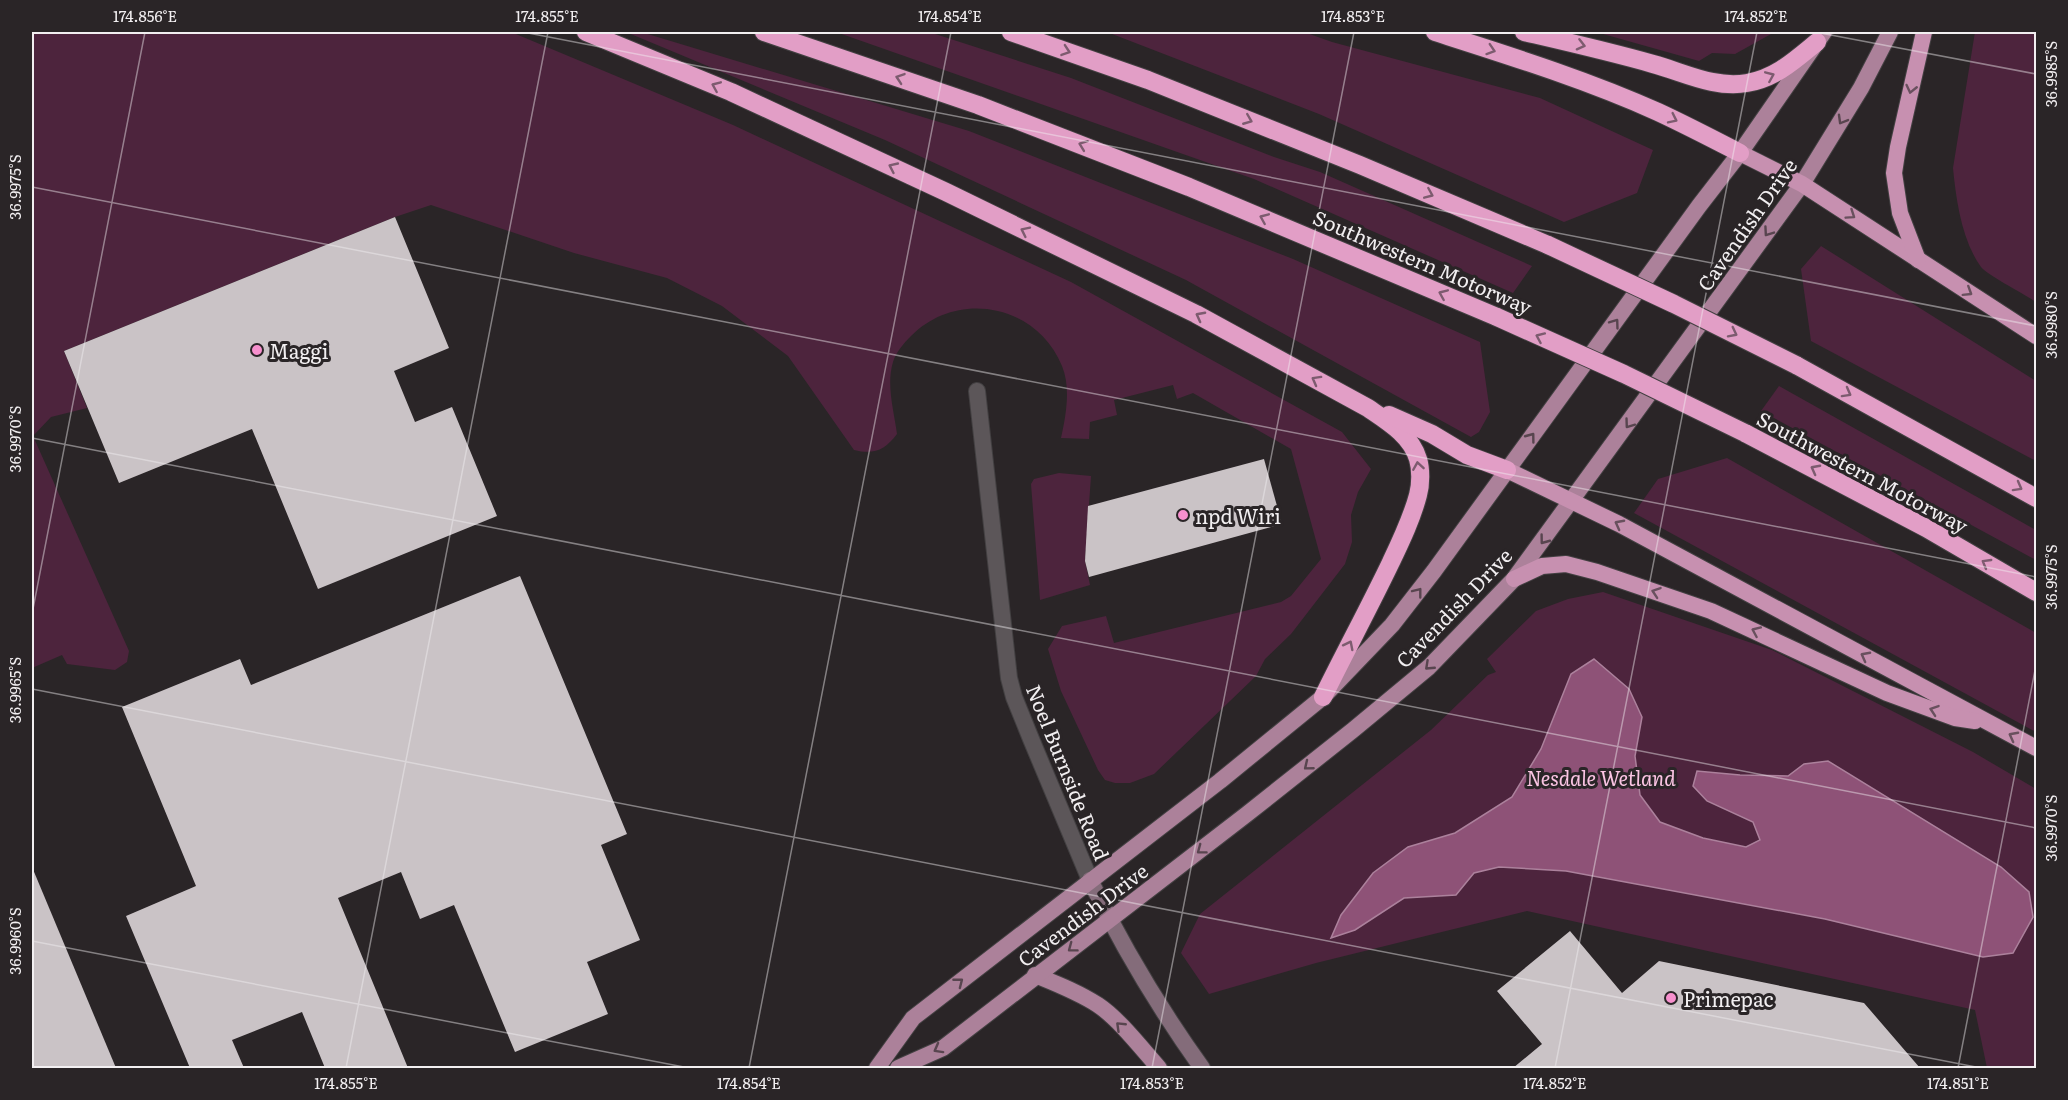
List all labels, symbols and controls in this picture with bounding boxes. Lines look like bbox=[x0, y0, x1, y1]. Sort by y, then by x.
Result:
text: 174.856°E bbox=[113, 4, 177, 27]
text: 174.855°E bbox=[515, 4, 579, 27]
text: 174.854°E bbox=[918, 4, 982, 27]
text: 174.853°E bbox=[1321, 4, 1385, 27]
text: 174.852°E bbox=[1724, 4, 1788, 27]
one-way arrow bbox=[1576, 38, 1586, 51]
text: 36.9985°S bbox=[2039, 41, 2062, 107]
one-way arrow bbox=[1485, 43, 1496, 55]
one-way arrow bbox=[1060, 44, 1071, 57]
one-way arrow bbox=[1763, 71, 1774, 83]
one-way arrow bbox=[895, 73, 906, 85]
one-way arrow bbox=[712, 81, 723, 93]
one-way arrow bbox=[1905, 83, 1918, 93]
one-way arrow bbox=[1666, 112, 1677, 124]
one-way arrow bbox=[1242, 113, 1253, 125]
one-way arrow bbox=[1838, 114, 1850, 124]
one-way arrow bbox=[1078, 140, 1088, 153]
street label: Cavendish Drive bbox=[1689, 151, 1803, 297]
text: 36.9975°S bbox=[3, 154, 26, 220]
one-way arrow bbox=[889, 163, 900, 175]
one-way arrow bbox=[1422, 187, 1433, 199]
street label: Southwestern Motorway bbox=[1309, 201, 1538, 321]
one-way arrow bbox=[1845, 208, 1855, 220]
one-way arrow bbox=[1259, 213, 1270, 225]
one-way arrow bbox=[1021, 226, 1032, 238]
one-way arrow bbox=[1764, 226, 1775, 237]
one-way arrow bbox=[1961, 285, 1972, 296]
one-way arrow bbox=[1438, 289, 1449, 301]
text: 36.9980°S bbox=[2039, 291, 2062, 359]
one-way arrow bbox=[1196, 312, 1207, 324]
one-way arrow bbox=[1608, 318, 1619, 329]
one-way arrow bbox=[1727, 326, 1738, 338]
one-way arrow bbox=[1536, 332, 1547, 344]
place label: Maggi bbox=[269, 335, 329, 365]
marker: Maggi bbox=[250, 343, 264, 357]
one-way arrow bbox=[1312, 376, 1322, 387]
one-way arrow bbox=[1841, 386, 1851, 397]
street label: Southwestern Motorway bbox=[1752, 403, 1974, 540]
text: 36.9970°S bbox=[3, 406, 26, 472]
one-way arrow bbox=[1625, 417, 1636, 428]
one-way arrow bbox=[1524, 433, 1535, 444]
one-way arrow bbox=[1413, 461, 1425, 471]
one-way arrow bbox=[1810, 465, 1821, 476]
one-way arrow bbox=[2011, 480, 2022, 491]
place label: npd Wiri bbox=[1195, 500, 1281, 530]
marker: npd Wiri bbox=[1176, 508, 1190, 522]
one-way arrow bbox=[1615, 520, 1626, 531]
one-way arrow bbox=[1540, 533, 1551, 544]
street label: Cavendish Drive bbox=[1388, 540, 1518, 674]
text: 36.9975°S bbox=[2039, 544, 2062, 610]
one-way arrow bbox=[1982, 558, 1992, 570]
one-way arrow bbox=[1651, 586, 1661, 599]
one-way arrow bbox=[1410, 587, 1421, 598]
one-way arrow bbox=[1751, 626, 1762, 638]
one-way arrow bbox=[1342, 641, 1353, 652]
one-way arrow bbox=[1861, 652, 1871, 663]
text: 36.9965°S bbox=[3, 657, 26, 723]
one-way arrow bbox=[1426, 658, 1437, 669]
street label: Noel Burnside Road bbox=[1020, 680, 1118, 864]
one-way arrow bbox=[1929, 705, 1940, 718]
one-way arrow bbox=[2009, 732, 2020, 743]
one-way arrow bbox=[1303, 759, 1314, 770]
park label: Nesdale Wetland bbox=[1526, 762, 1676, 792]
text: 36.9970°S bbox=[2039, 795, 2062, 861]
one-way arrow bbox=[1196, 842, 1207, 853]
street label: Cavendish Drive bbox=[1011, 855, 1153, 973]
text: 36.9960°S bbox=[3, 907, 26, 975]
one-way arrow bbox=[1068, 941, 1079, 952]
one-way arrow bbox=[952, 978, 963, 989]
place label: Primepac bbox=[1683, 983, 1774, 1013]
marker: Primepac bbox=[1664, 991, 1678, 1005]
one-way arrow bbox=[1116, 1022, 1127, 1033]
one-way arrow bbox=[934, 1042, 945, 1053]
text: 174.855°E bbox=[314, 1071, 378, 1094]
text: 174.854°E bbox=[717, 1071, 781, 1094]
text: 174.853°E bbox=[1120, 1071, 1184, 1094]
text: 174.852°E bbox=[1523, 1071, 1587, 1094]
text: 174.851°E bbox=[1927, 1071, 1989, 1094]

